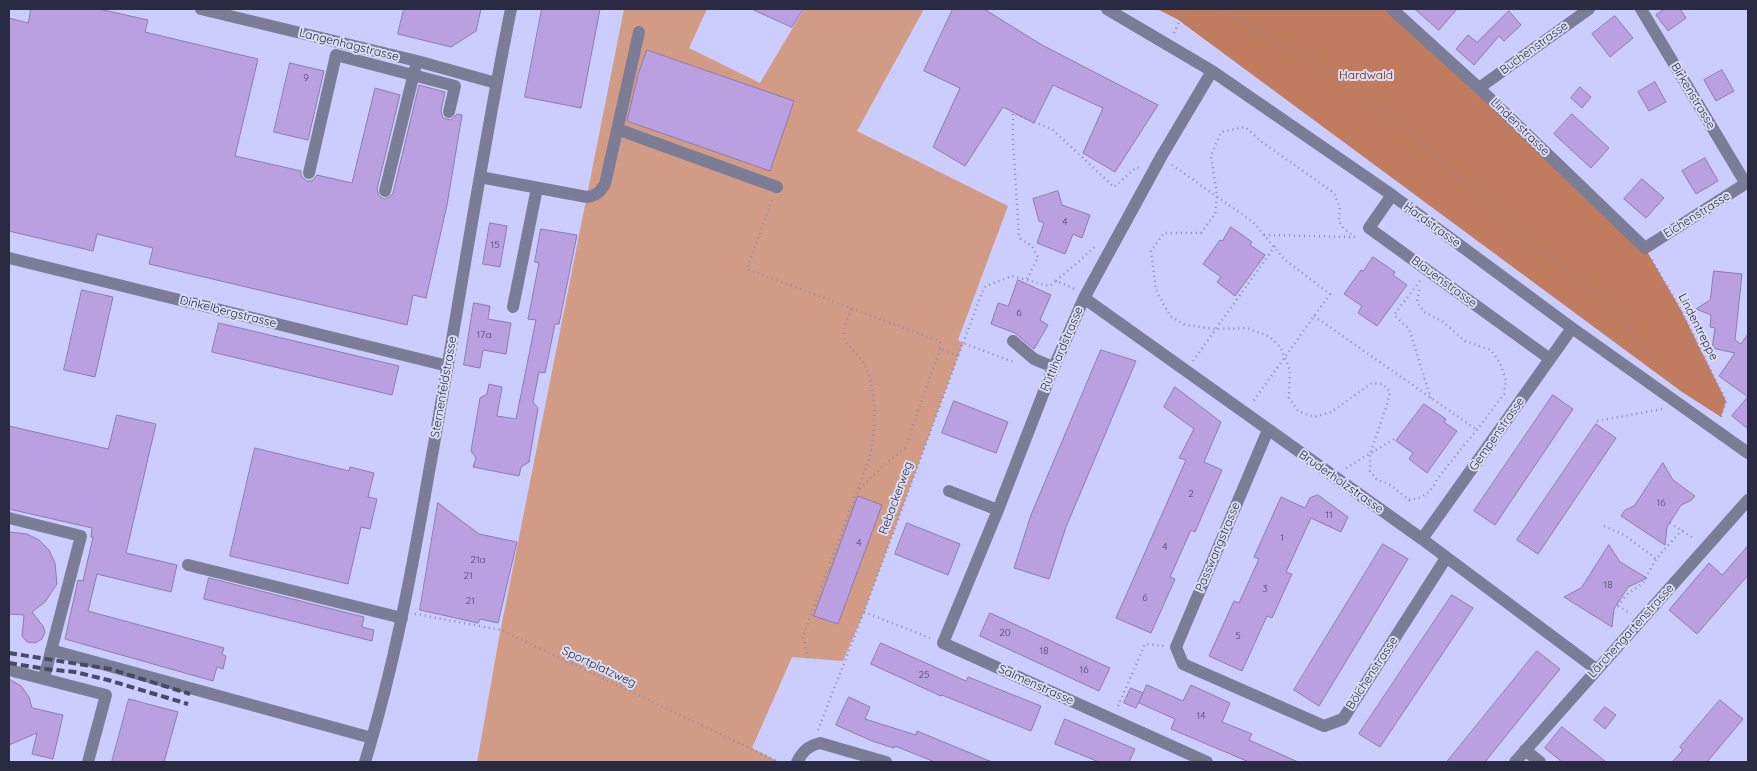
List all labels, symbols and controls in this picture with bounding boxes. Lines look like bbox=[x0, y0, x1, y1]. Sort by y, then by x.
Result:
street label: Buchenstrasse bbox=[1497, 18, 1571, 78]
street label: Langenhagstrasse bbox=[298, 26, 400, 64]
street label: Birkenstrasse bbox=[1668, 60, 1718, 132]
park label: Hardwald bbox=[1339, 68, 1393, 82]
house number: 9 bbox=[303, 72, 309, 84]
street label: Lindenstrasse bbox=[1488, 95, 1552, 159]
street label: Eichenstrasse bbox=[1661, 189, 1733, 241]
street label: Hardstrasse bbox=[1401, 199, 1463, 251]
house number: 4 bbox=[1062, 216, 1068, 228]
house number: 15 bbox=[490, 239, 500, 251]
street label: Blauenstrasse bbox=[1408, 253, 1480, 311]
street label: Lindentreppe bbox=[1675, 291, 1721, 363]
street label: Dinkelbergstrasse bbox=[178, 293, 278, 331]
street label: Rüttihardstrasse bbox=[1038, 304, 1086, 394]
house number: 6 bbox=[1016, 307, 1022, 319]
house number: 17a bbox=[477, 329, 491, 341]
street label: Sternenfeldstrasse bbox=[428, 335, 460, 439]
street label: Gempenstrasse bbox=[1466, 394, 1528, 474]
street label: Bruderholzstrasse bbox=[1296, 447, 1386, 517]
street label: Rebackerweg bbox=[876, 459, 916, 537]
house number: 2 bbox=[1188, 488, 1194, 500]
house number: 16 bbox=[1656, 497, 1666, 509]
street label: Passwangstrasse bbox=[1193, 500, 1243, 594]
house number: 11 bbox=[1325, 509, 1333, 521]
house number: 1 bbox=[1280, 532, 1284, 544]
house number: 4 bbox=[856, 537, 862, 549]
house number: 4 bbox=[1162, 541, 1168, 553]
house number: 21a bbox=[470, 554, 486, 566]
house number: 21 bbox=[463, 570, 473, 582]
house number: 18 bbox=[1603, 579, 1613, 591]
street label: Lärchengartenstrasse bbox=[1585, 581, 1677, 681]
house number: 3 bbox=[1262, 583, 1268, 595]
house number: 6 bbox=[1142, 592, 1148, 604]
house number: 21 bbox=[465, 595, 475, 607]
house number: 20 bbox=[999, 627, 1011, 639]
house number: 5 bbox=[1235, 630, 1241, 642]
street label: Bölchenstrasse bbox=[1343, 634, 1401, 712]
street label: Sportplatzweg bbox=[560, 644, 638, 690]
house number: 18 bbox=[1039, 645, 1049, 657]
street label: Salmenstrasse bbox=[996, 662, 1076, 708]
house number: 16 bbox=[1079, 664, 1089, 676]
house number: 25 bbox=[919, 669, 929, 681]
house number: 14 bbox=[1197, 710, 1205, 722]

